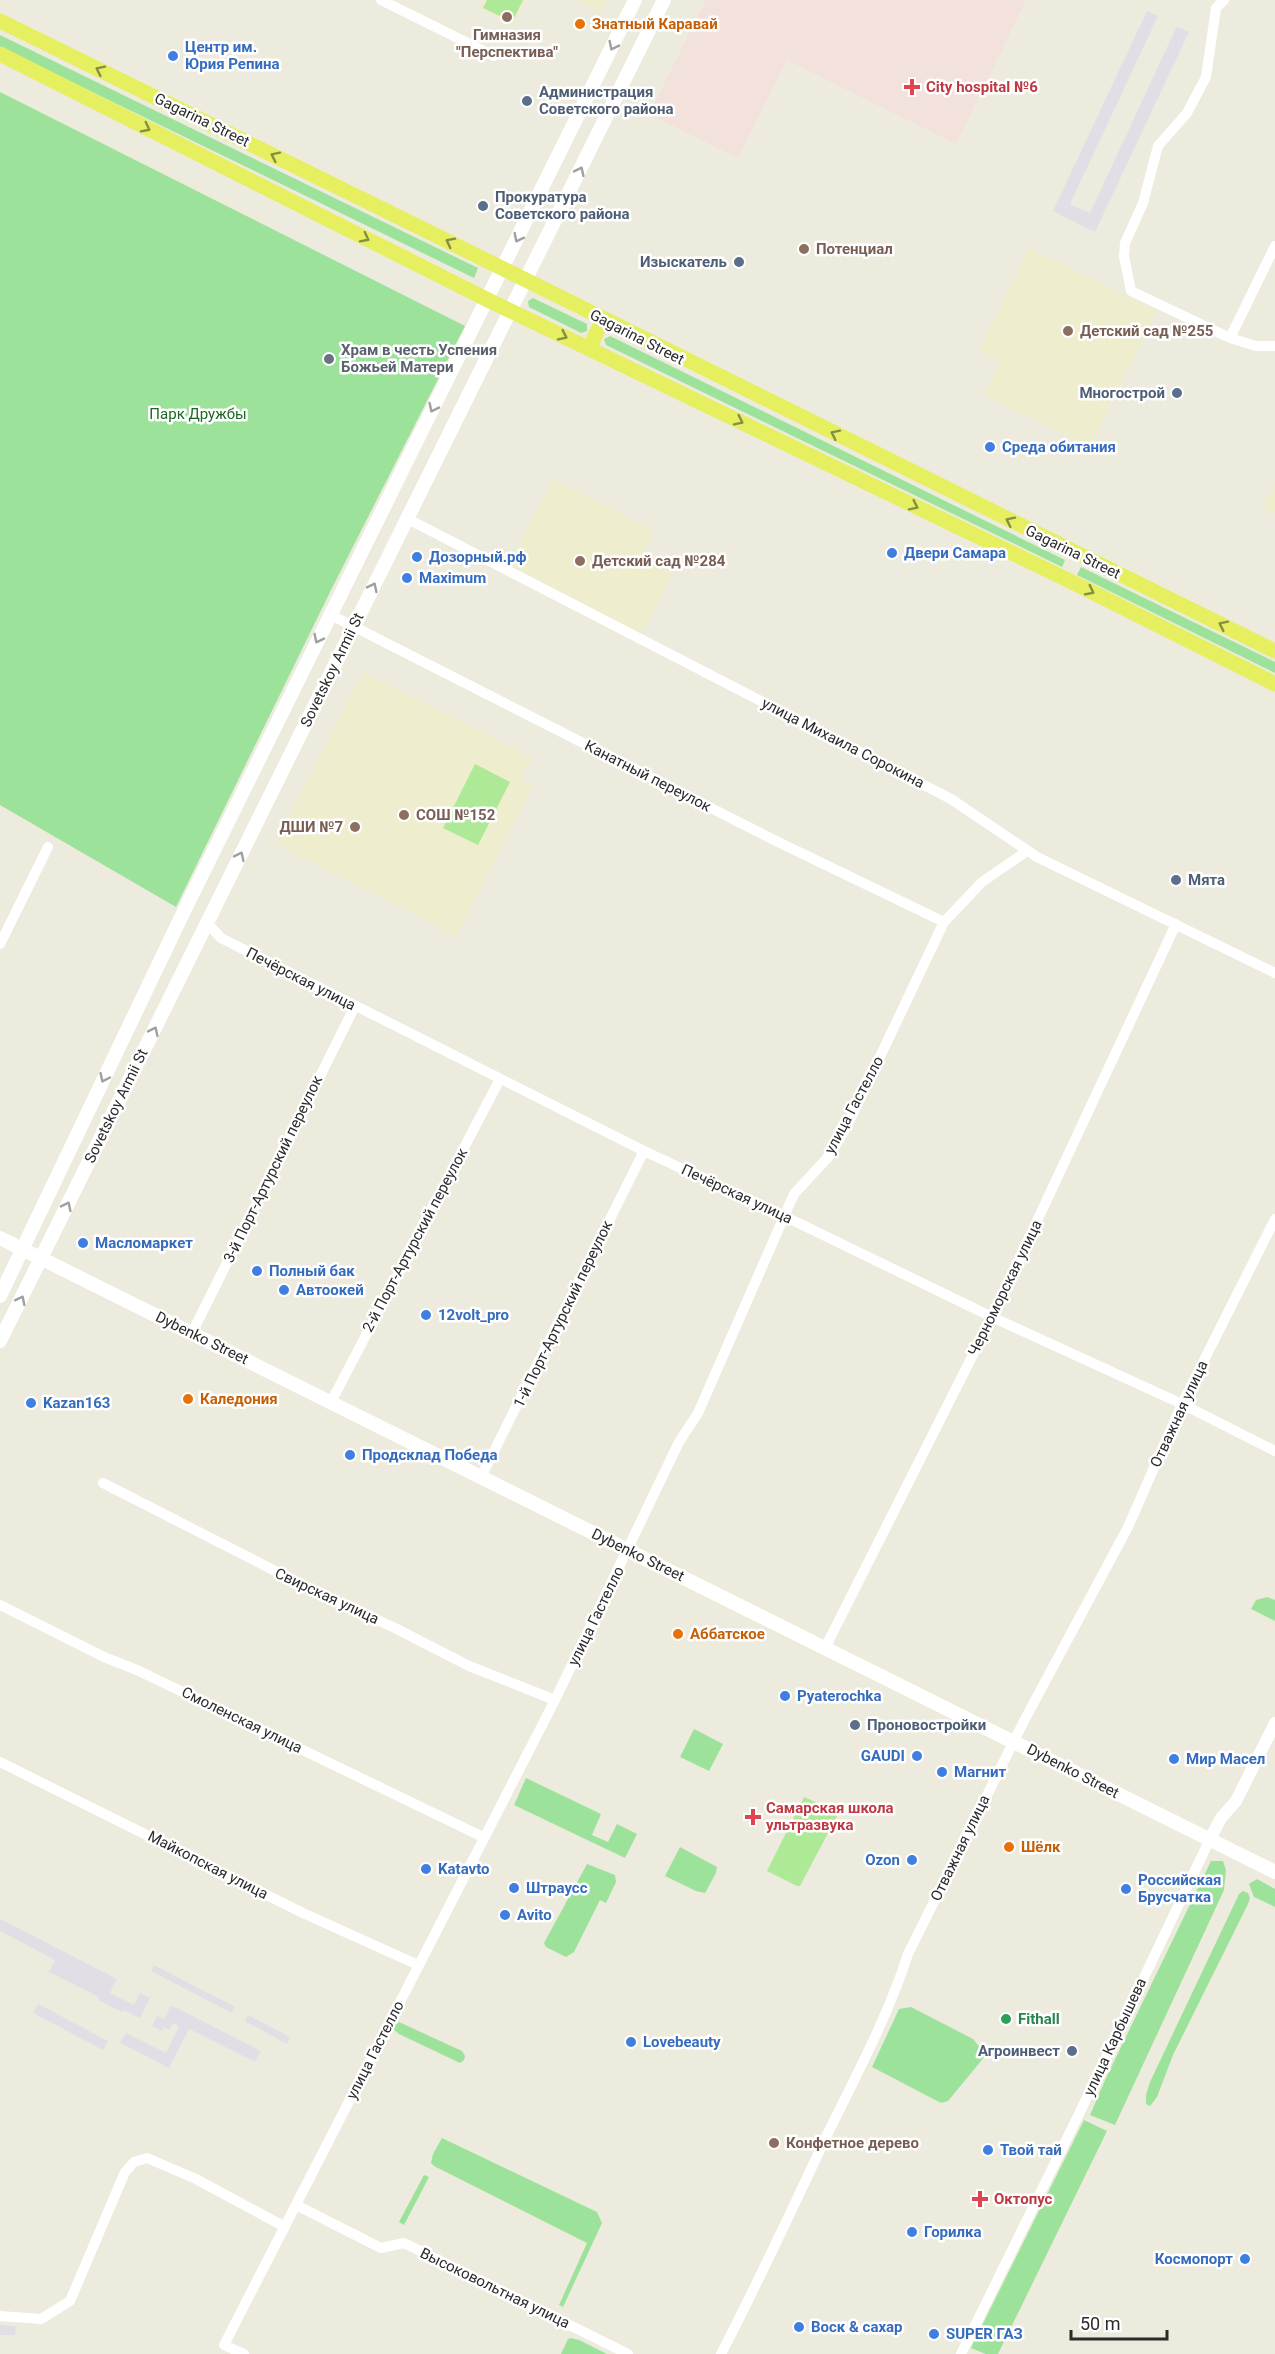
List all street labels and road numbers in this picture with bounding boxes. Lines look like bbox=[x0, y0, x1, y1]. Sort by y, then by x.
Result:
street label: Gagarina Street bbox=[152, 89, 253, 151]
street label: Gagarina Street bbox=[587, 306, 687, 369]
street label: Gagarina Street bbox=[1023, 521, 1124, 583]
street label: Sovetskoy Armii St bbox=[297, 610, 367, 730]
street label: улица Михаила Сорокина bbox=[759, 694, 927, 792]
street label: Канатный переулок bbox=[582, 736, 714, 816]
street label: Печёрская улица bbox=[243, 944, 359, 1014]
street label: Sovetskoy Armii St bbox=[81, 1046, 151, 1166]
street label: улица Гастелло bbox=[821, 1053, 887, 1157]
street label: 3-й Порт-Артурский переулок bbox=[220, 1073, 326, 1265]
street label: 2-й Порт-Артурский переулок bbox=[359, 1145, 471, 1335]
street label: Печёрская улица bbox=[679, 1160, 795, 1228]
street label: Черноморская улица bbox=[964, 1217, 1046, 1359]
street label: 1-й Порт-Артурский переулок bbox=[510, 1218, 616, 1410]
street label: Dybenko Street bbox=[153, 1308, 251, 1368]
street label: Отважная улица bbox=[1146, 1358, 1212, 1470]
street label: Dybenko Street bbox=[589, 1525, 687, 1585]
street label: улица Гастелло bbox=[564, 1563, 628, 1669]
street label: Свирская улица bbox=[272, 1564, 382, 1628]
street label: Смоленская улица bbox=[179, 1683, 305, 1757]
street label: Dybenko Street bbox=[1024, 1740, 1122, 1802]
street label: Отважная улица bbox=[927, 1792, 993, 1904]
street label: Майкопская улица bbox=[145, 1827, 271, 1903]
street label: улица Карбышева bbox=[1080, 1975, 1150, 2099]
street label: улица Гастелло bbox=[342, 1998, 408, 2102]
street label: Высоковольтная улица bbox=[417, 2244, 573, 2332]

